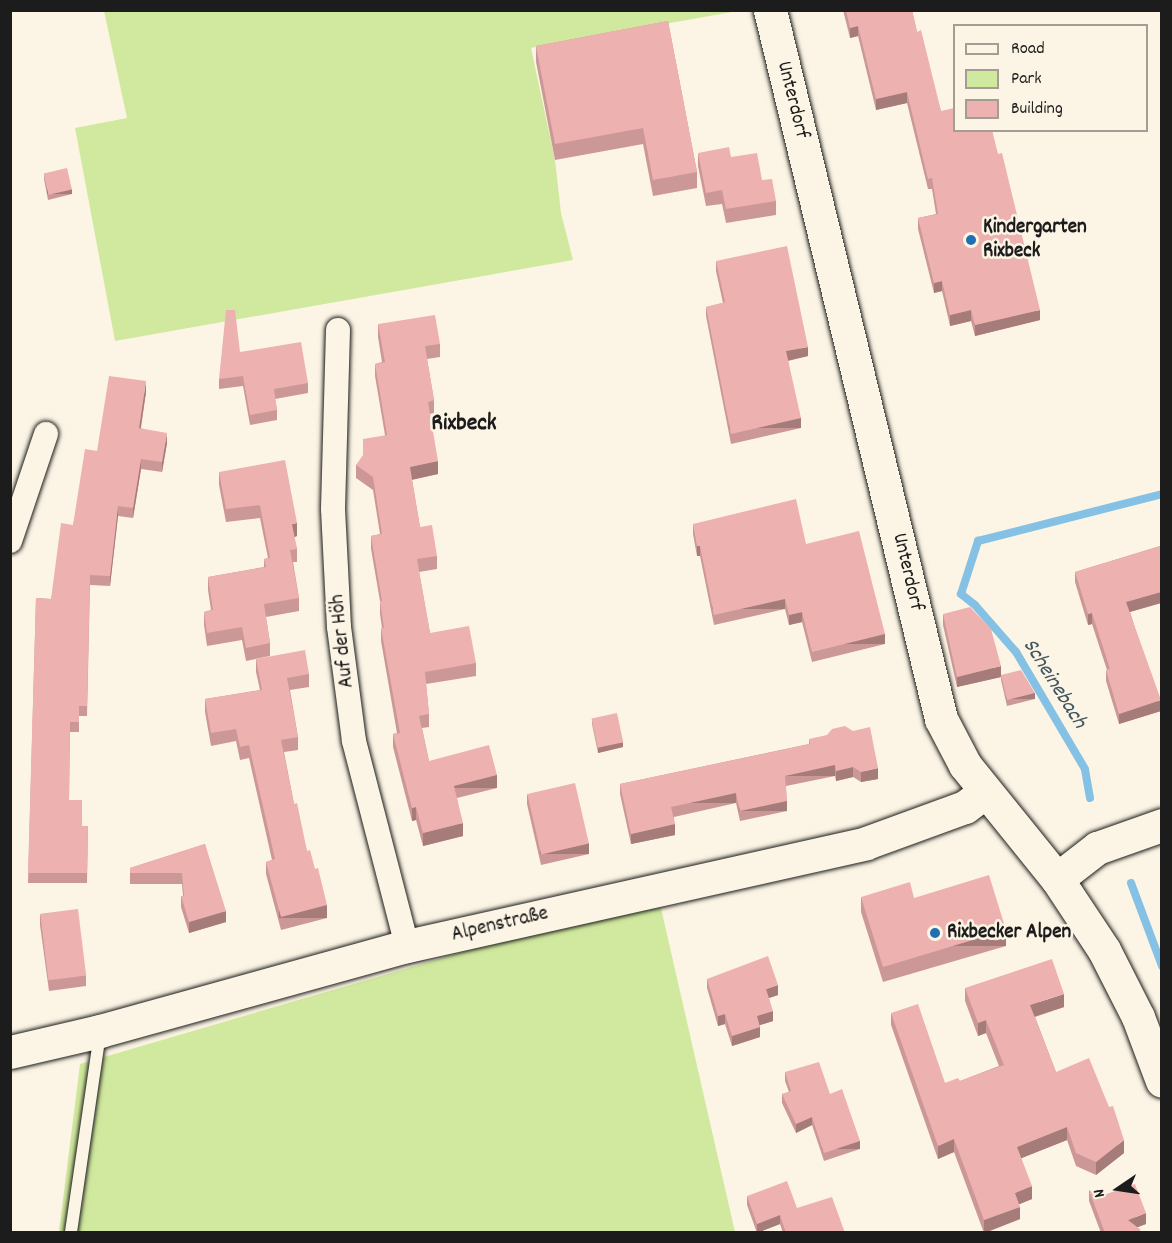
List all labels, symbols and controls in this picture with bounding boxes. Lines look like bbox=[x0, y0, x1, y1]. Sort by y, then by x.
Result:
legend bbox=[953, 24, 1148, 132]
text: Road bbox=[1011, 37, 1045, 62]
street label: Unterdorf bbox=[770, 59, 814, 141]
text: Park bbox=[1011, 67, 1042, 92]
text: Building bbox=[1011, 97, 1063, 122]
place label: Kindergarten Rixbeck bbox=[983, 215, 1087, 265]
marker: Kindergarten Rixbeck bbox=[964, 233, 978, 247]
district label: Rixbeck bbox=[431, 411, 497, 439]
street label: Unterdorf bbox=[886, 531, 928, 613]
street label: Auf der Höh bbox=[326, 593, 360, 689]
water label: Scheinebach bbox=[1016, 634, 1092, 734]
street label: Alpenstraße bbox=[449, 902, 551, 948]
place label: Rixbecker Alpen bbox=[947, 920, 1071, 946]
marker: Rixbecker Alpen bbox=[928, 926, 942, 940]
north arrow bbox=[1088, 1159, 1148, 1219]
text: N bbox=[1088, 1187, 1112, 1200]

